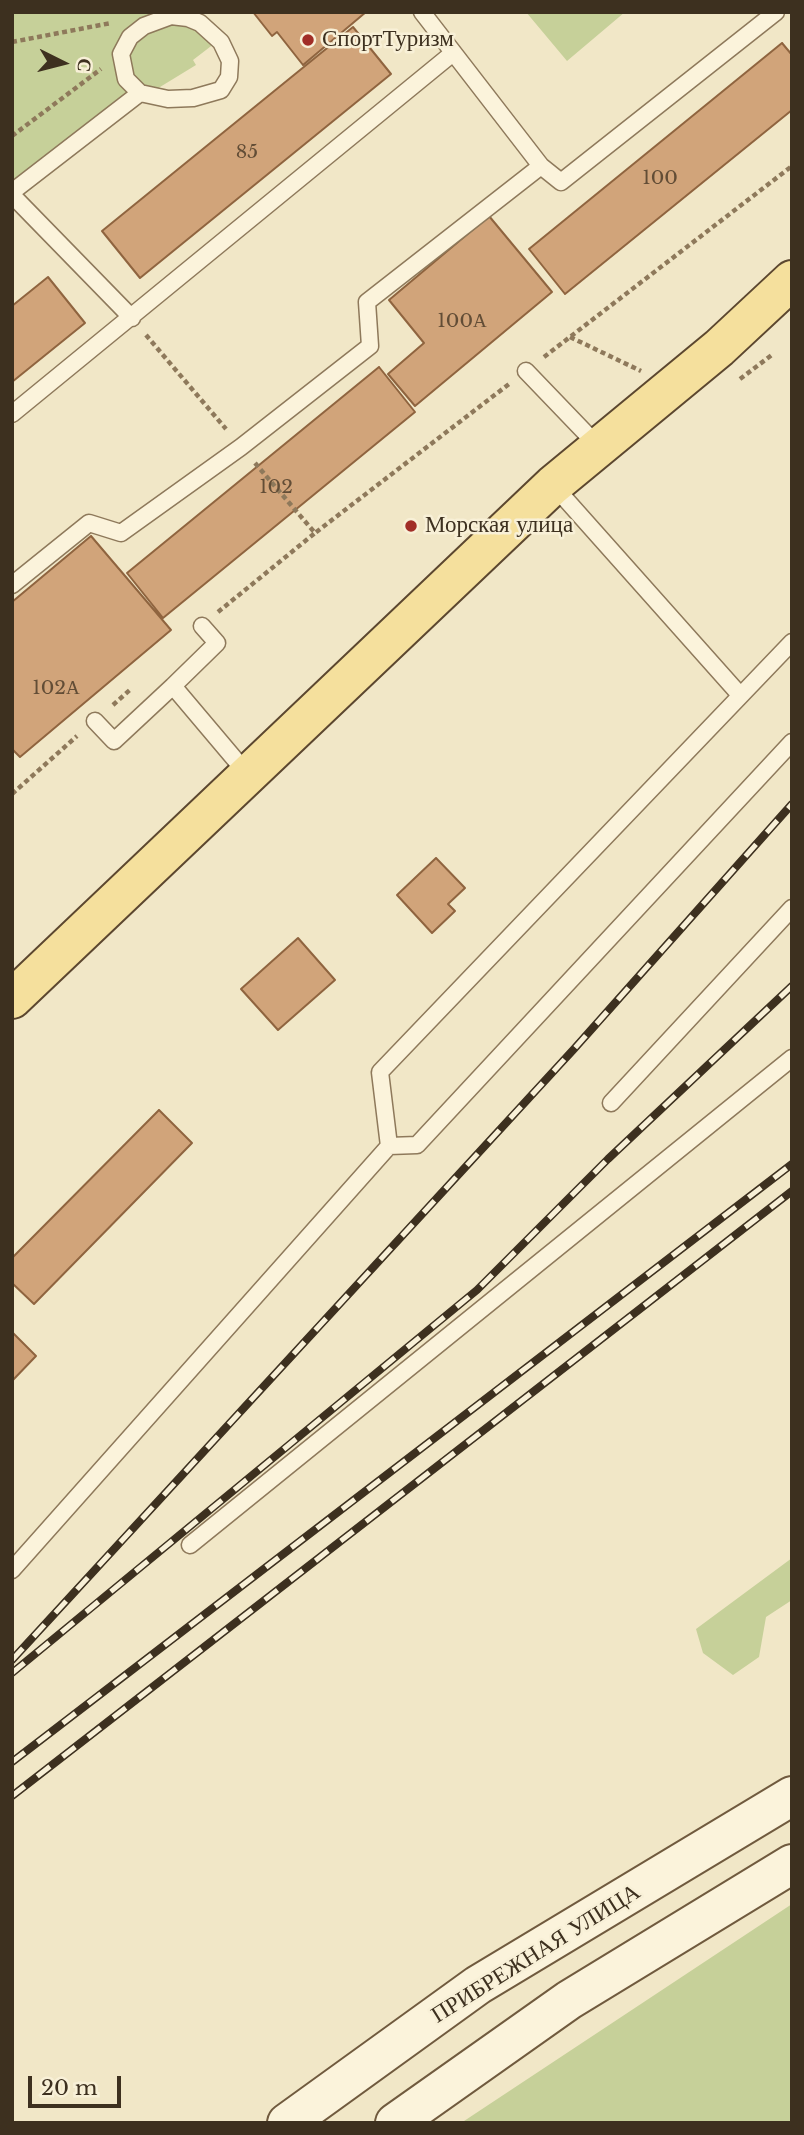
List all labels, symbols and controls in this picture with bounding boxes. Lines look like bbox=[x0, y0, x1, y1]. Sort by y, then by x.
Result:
place label: СпортТуризм bbox=[322, 26, 454, 54]
north arrow bbox=[28, 28, 98, 98]
marker: СпортТуризм bbox=[300, 32, 316, 48]
text: С bbox=[72, 57, 97, 73]
house number: 85 bbox=[236, 142, 258, 164]
house number: 100 bbox=[642, 168, 678, 190]
house number: 100А bbox=[437, 311, 487, 333]
house number: 102 bbox=[259, 477, 293, 499]
place label: Морская улица bbox=[425, 512, 573, 540]
marker: Морская улица bbox=[403, 518, 419, 534]
house number: 102А bbox=[32, 678, 80, 700]
street label: ПРИБРЕЖНАЯ УЛИЦА bbox=[427, 1878, 645, 2030]
scale bar bbox=[32, 2062, 124, 2106]
text: 20 m bbox=[41, 2075, 98, 2101]

